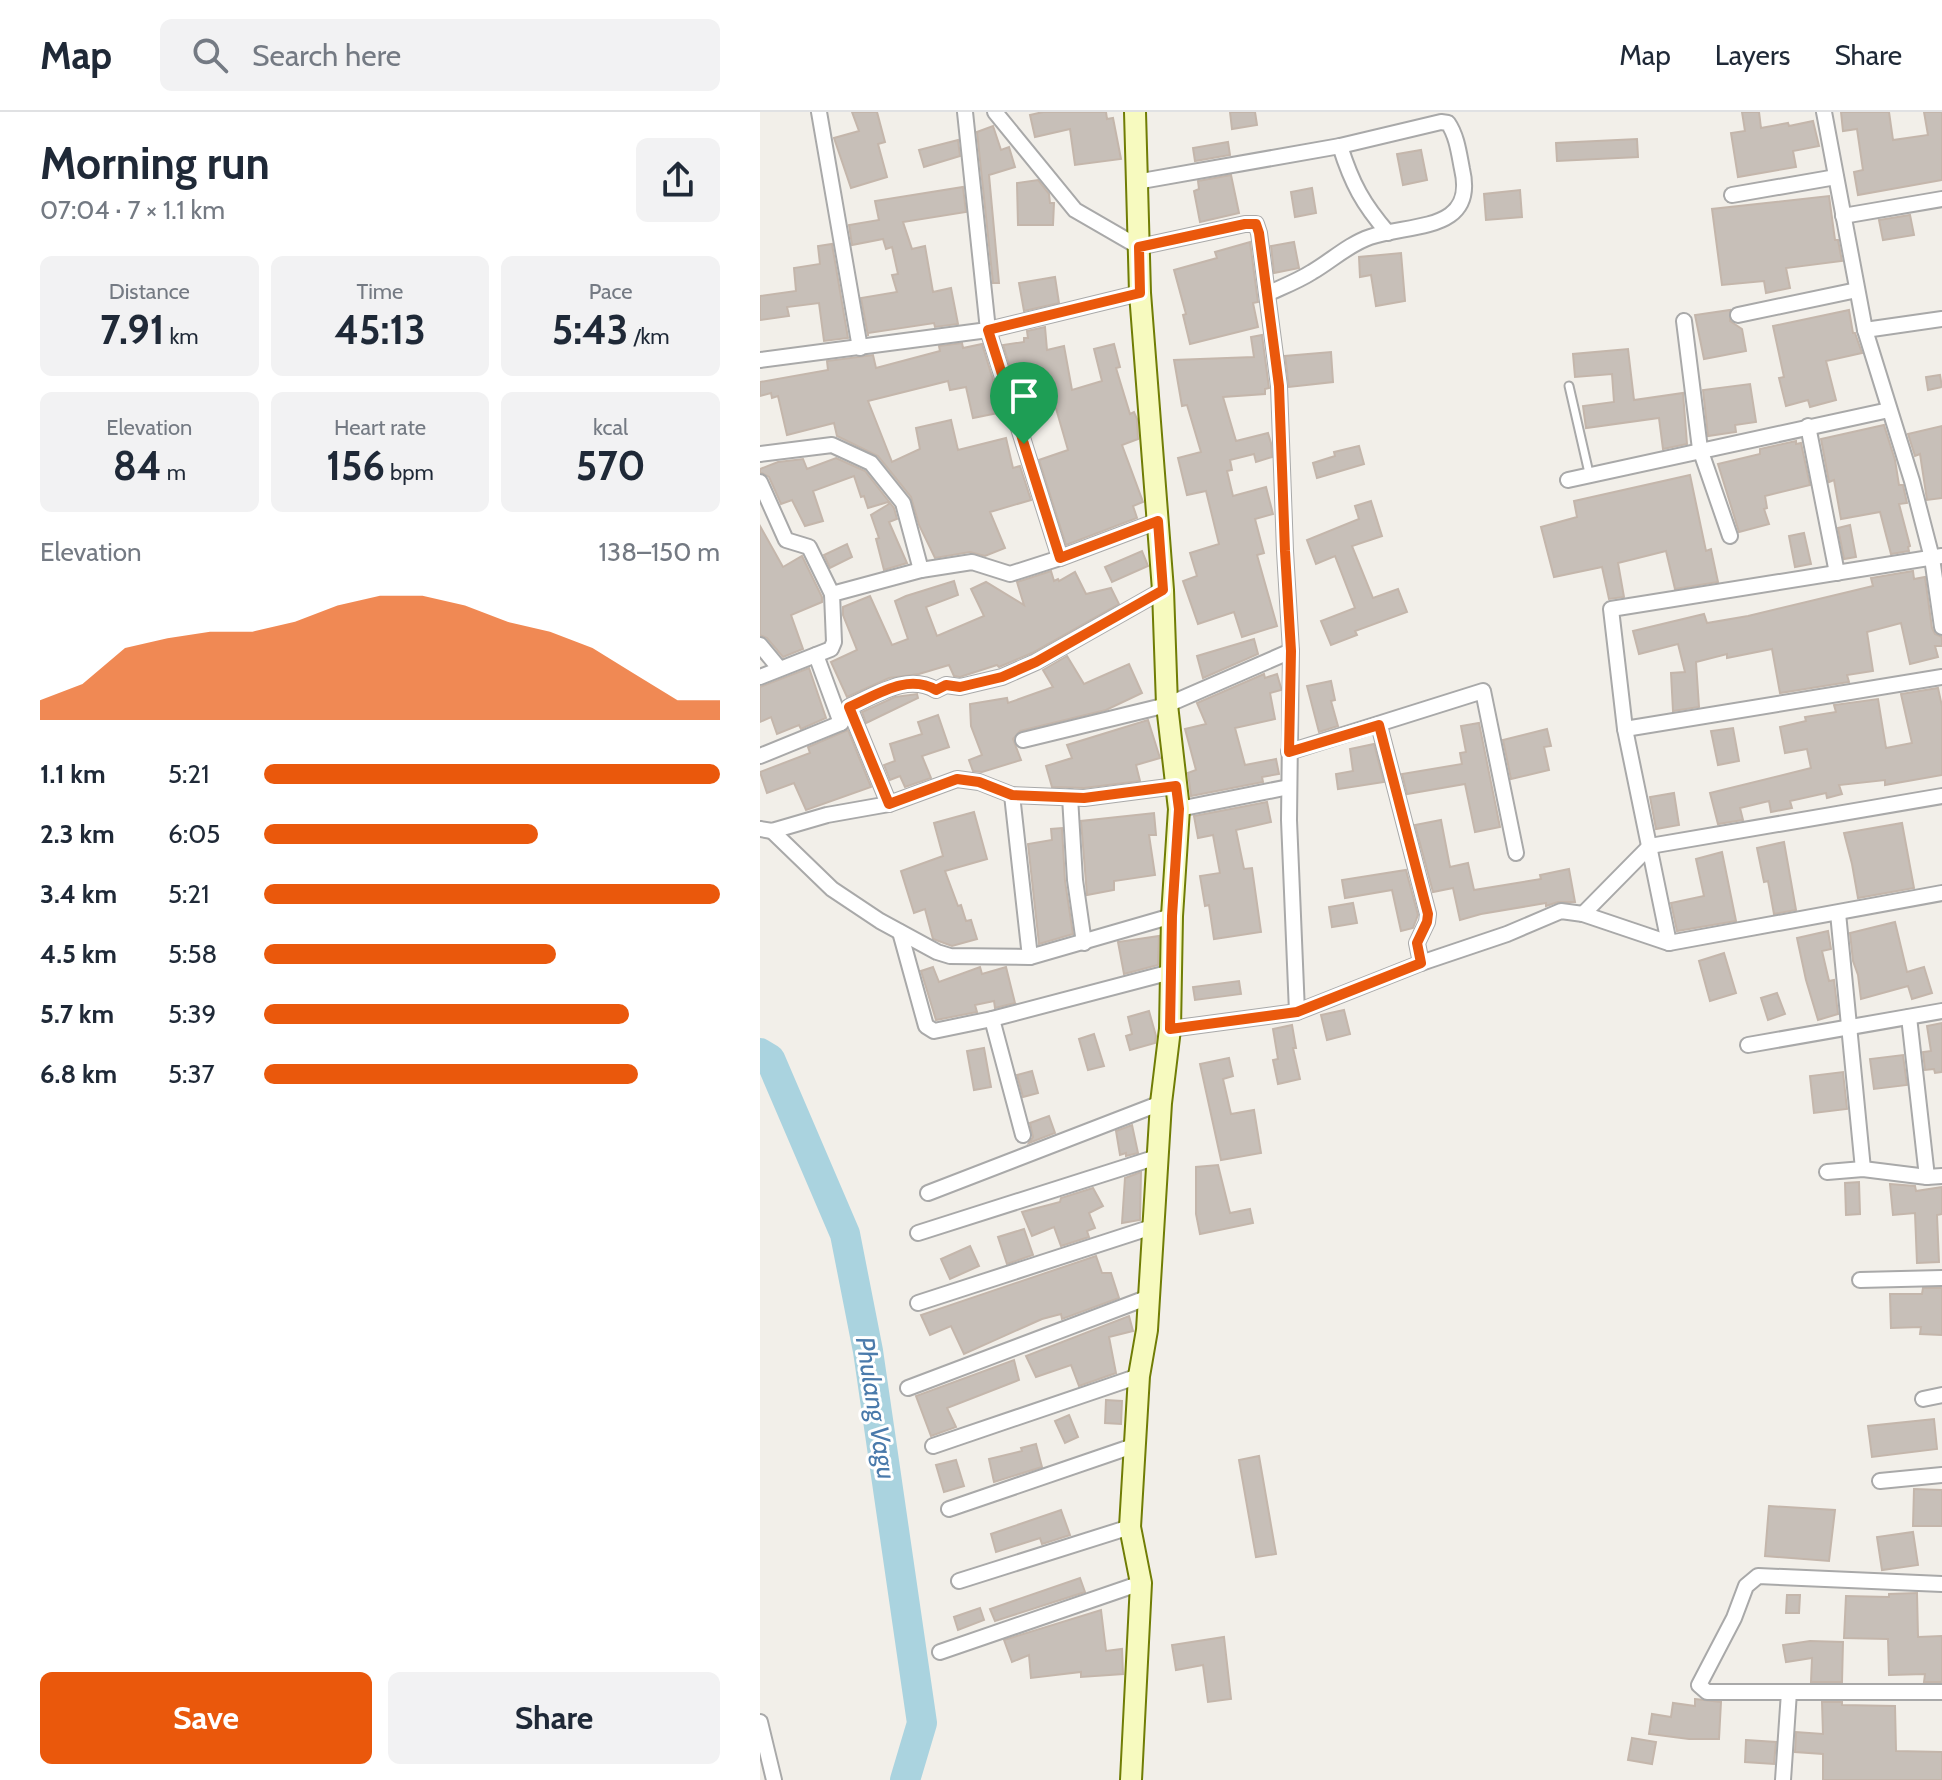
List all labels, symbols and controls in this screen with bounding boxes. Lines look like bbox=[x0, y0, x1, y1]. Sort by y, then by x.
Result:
search box bbox=[160, 19, 720, 91]
text: Map bbox=[40, 32, 112, 79]
icon: search bbox=[188, 33, 232, 77]
text: Search here bbox=[252, 37, 401, 74]
text: Map bbox=[1619, 38, 1671, 72]
text: Layers bbox=[1715, 38, 1790, 72]
text: Share bbox=[1834, 38, 1902, 72]
text: Morning run bbox=[40, 137, 270, 190]
button: share bbox=[636, 138, 720, 222]
text: 07:04 · 7 × 1.1 km bbox=[40, 194, 225, 226]
text: Distance bbox=[109, 278, 190, 305]
text: Time bbox=[357, 278, 403, 305]
text: Pace bbox=[589, 278, 633, 305]
text: 7.91 bbox=[100, 305, 165, 354]
text: 45:13 bbox=[334, 305, 426, 354]
text: 5:43 bbox=[552, 305, 628, 354]
text: km bbox=[165, 323, 199, 350]
text: /km bbox=[628, 323, 670, 350]
pin bbox=[990, 362, 1058, 444]
icon: arrive bbox=[1002, 374, 1046, 418]
text: Elevation bbox=[106, 414, 192, 441]
text: Heart rate bbox=[334, 414, 426, 441]
text: kcal bbox=[593, 414, 628, 441]
text: 84 bbox=[113, 441, 162, 490]
text: 156 bbox=[326, 441, 385, 490]
text: 570 bbox=[576, 441, 646, 490]
text: m bbox=[162, 459, 186, 486]
text: bpm bbox=[385, 459, 434, 486]
text: Elevation bbox=[40, 536, 142, 568]
text: 138–150 m bbox=[599, 536, 720, 568]
text: 1.1 km bbox=[40, 758, 106, 790]
text: 5:21 bbox=[168, 758, 210, 790]
text: 2.3 km bbox=[40, 818, 115, 850]
text: 6:05 bbox=[168, 818, 220, 850]
text: 3.4 km bbox=[40, 878, 117, 910]
text: 5:21 bbox=[168, 878, 210, 910]
text: 4.5 km bbox=[40, 938, 117, 970]
text: 5:58 bbox=[168, 938, 217, 970]
text: 5.7 km bbox=[40, 998, 114, 1030]
text: 5:39 bbox=[168, 998, 216, 1030]
text: 6.8 km bbox=[40, 1058, 117, 1090]
text: 5:37 bbox=[168, 1058, 215, 1090]
water label: Phulang Vagu bbox=[849, 1334, 903, 1482]
button: Save bbox=[40, 1672, 372, 1764]
button: Share bbox=[388, 1672, 720, 1764]

